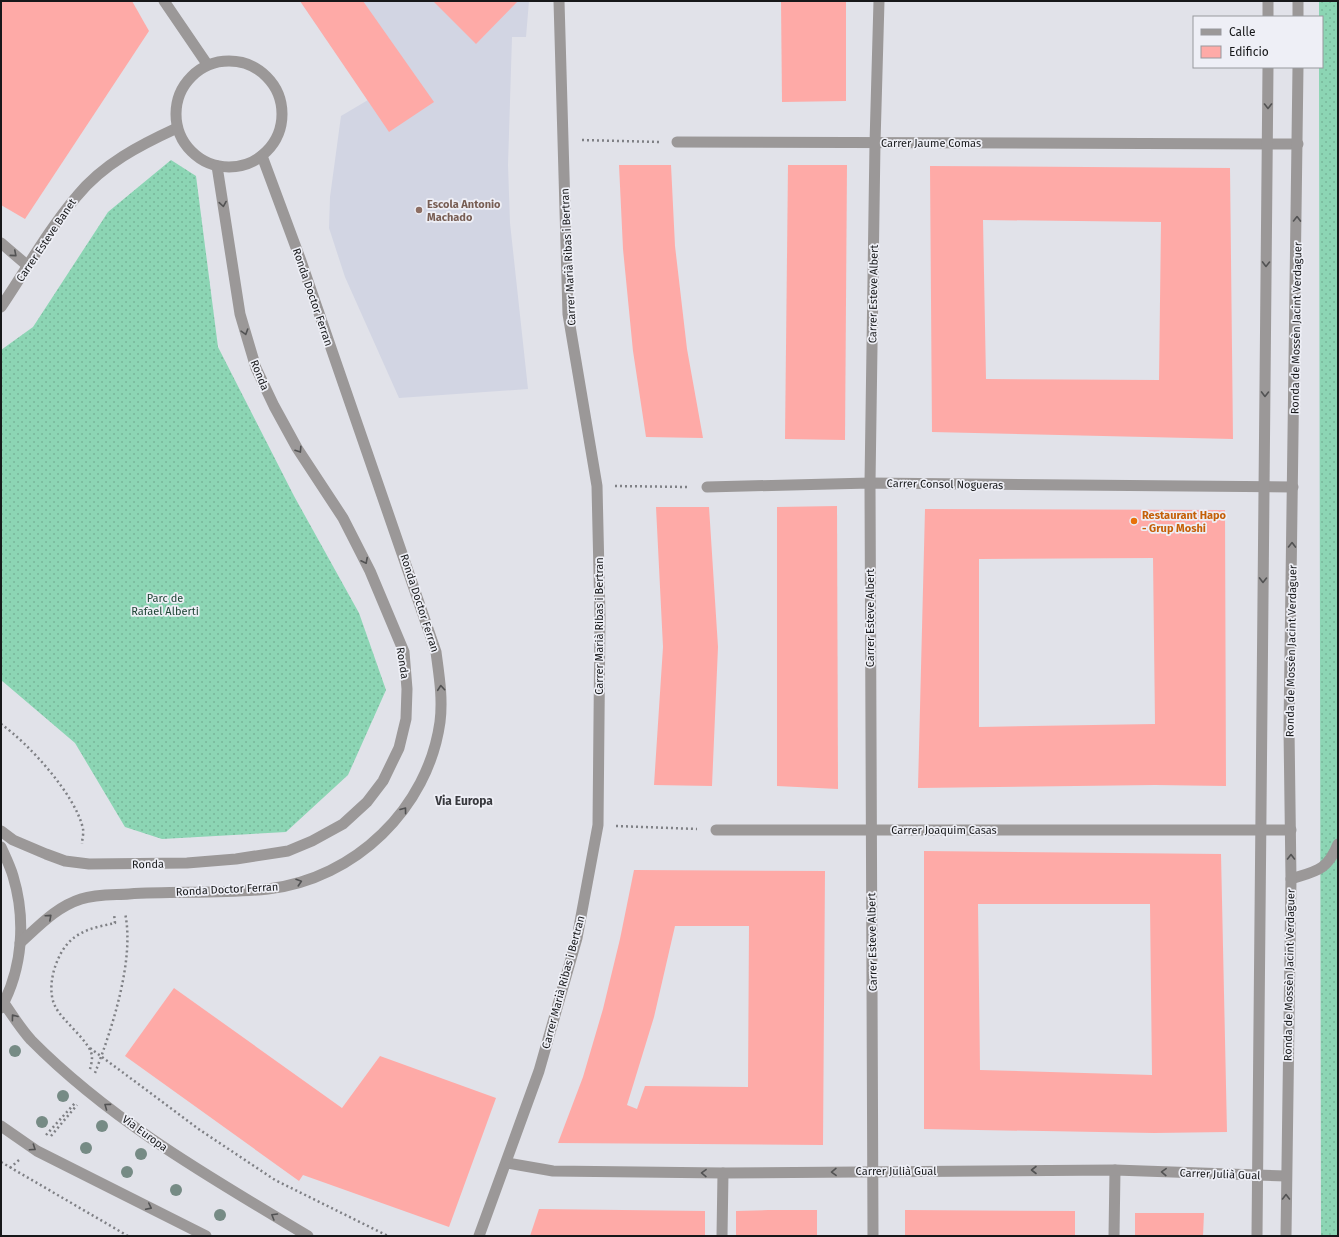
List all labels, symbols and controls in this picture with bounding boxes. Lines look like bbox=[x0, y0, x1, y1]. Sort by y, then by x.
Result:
legend bbox=[1193, 16, 1323, 68]
text: Calle bbox=[1229, 25, 1256, 39]
text: Edificio bbox=[1229, 45, 1269, 59]
one-way arrow bbox=[1264, 103, 1272, 109]
street label: Carrer Jaume Comas bbox=[881, 137, 981, 150]
street label: Carrer Marià Ribas i Bertran bbox=[558, 188, 579, 326]
street label: Carrer Esteve Banet bbox=[14, 196, 79, 284]
place label: Escola Antonio Machado bbox=[427, 198, 501, 224]
one-way arrow bbox=[218, 201, 227, 207]
marker: Escola Antonio Machado bbox=[414, 205, 424, 215]
one-way arrow bbox=[1293, 216, 1301, 222]
street label: Ronda de Mossèn Jacint Verdaguer bbox=[1288, 241, 1305, 414]
street label: Carrer Esteve Albert bbox=[866, 245, 881, 343]
street label: Ronda Doctor Ferran bbox=[290, 247, 335, 348]
one-way arrow bbox=[10, 250, 17, 257]
one-way arrow bbox=[1262, 261, 1271, 267]
one-way arrow bbox=[240, 328, 249, 335]
street label: Ronda bbox=[248, 358, 272, 392]
one-way arrow bbox=[1261, 391, 1269, 397]
one-way arrow bbox=[294, 446, 301, 453]
street label: Carrer Consol Nogueras bbox=[887, 477, 1003, 492]
place label: Restaurant Hapo - Grup Moshi bbox=[1142, 509, 1227, 535]
marker: Restaurant Hapo - Grup Moshi bbox=[1129, 516, 1139, 526]
one-way arrow bbox=[1288, 542, 1297, 548]
street label: Ronda Doctor Ferran bbox=[397, 552, 442, 654]
one-way arrow bbox=[360, 557, 368, 565]
street label: Carrer Marià Ribas i Bertran bbox=[593, 557, 606, 695]
street label: Ronda de Mossèn Jacint Verdaguer bbox=[1283, 564, 1300, 737]
street label: Carrer Esteve Albert bbox=[864, 569, 877, 667]
one-way arrow bbox=[1259, 577, 1267, 583]
park label: Parc de Rafael Alberti bbox=[131, 592, 199, 618]
street label: Ronda bbox=[394, 646, 411, 680]
one-way arrow bbox=[436, 685, 445, 691]
district label: Via Europa bbox=[434, 794, 493, 808]
one-way arrow bbox=[399, 807, 406, 814]
street label: Carrer Joaquim Casas bbox=[891, 824, 997, 837]
one-way arrow bbox=[1287, 854, 1295, 860]
street label: Ronda bbox=[132, 858, 164, 871]
one-way arrow bbox=[295, 879, 302, 887]
street label: Ronda Doctor Ferran bbox=[175, 880, 279, 899]
street label: Ronda de Mossèn Jacint Verdaguer bbox=[1281, 888, 1298, 1061]
street label: Carrer Esteve Albert bbox=[865, 893, 880, 991]
one-way arrow bbox=[45, 914, 52, 921]
street label: Carrer Marià Ribas i Bertran bbox=[539, 914, 588, 1050]
one-way arrow bbox=[11, 1014, 19, 1021]
one-way arrow bbox=[105, 1104, 112, 1111]
street label: Via Europa bbox=[119, 1113, 170, 1154]
one-way arrow bbox=[29, 1144, 36, 1151]
street label: Carrer Julià Gual bbox=[856, 1165, 936, 1178]
one-way arrow bbox=[1031, 1166, 1037, 1175]
one-way arrow bbox=[831, 1167, 837, 1176]
street label: Carrer Julià Gual bbox=[1179, 1167, 1261, 1182]
one-way arrow bbox=[1161, 1168, 1167, 1176]
one-way arrow bbox=[701, 1169, 707, 1177]
one-way arrow bbox=[1282, 1194, 1290, 1200]
one-way arrow bbox=[145, 1202, 152, 1210]
one-way arrow bbox=[271, 1214, 278, 1221]

